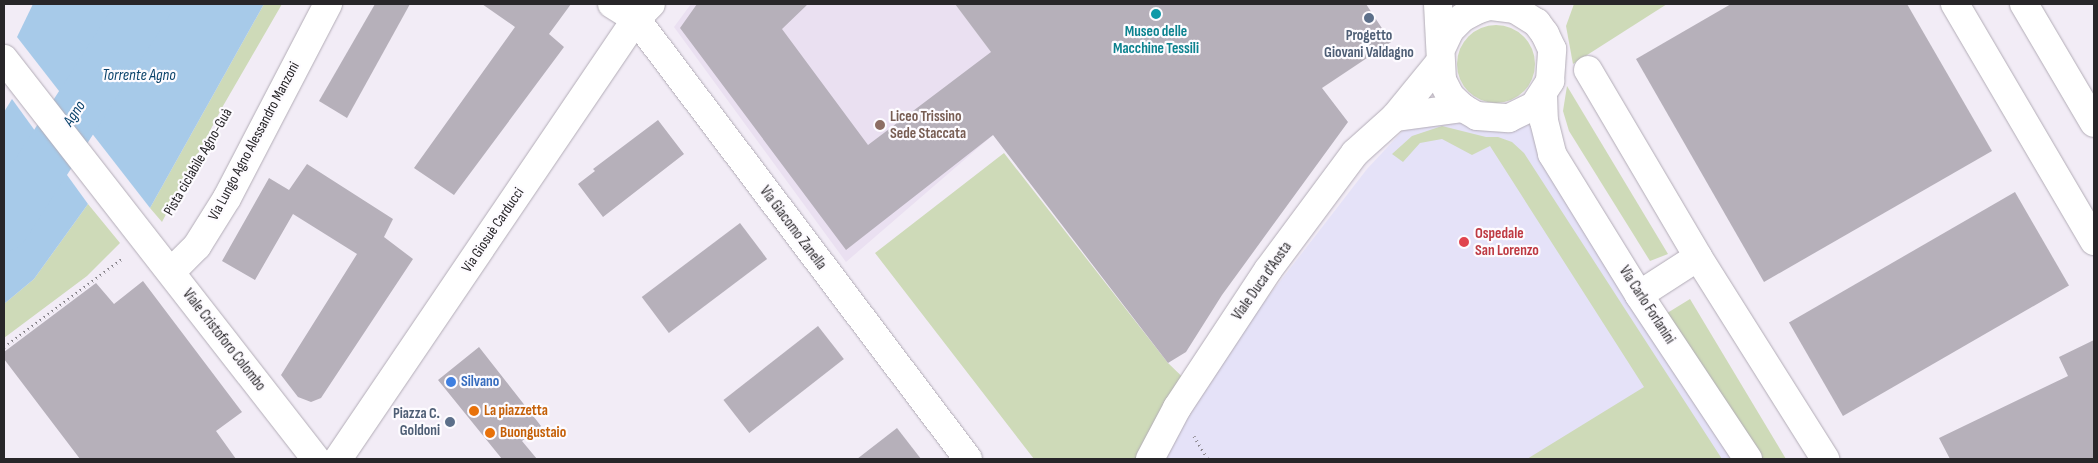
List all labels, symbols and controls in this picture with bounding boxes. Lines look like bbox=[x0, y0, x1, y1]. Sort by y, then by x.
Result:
marker: Museo delle Macchine Tessili bbox=[1150, 8, 1162, 20]
marker: Progetto Giovani Valdagno bbox=[1363, 12, 1375, 24]
place label: Museo delle Macchine Tessili bbox=[1113, 22, 1199, 57]
place label: Progetto Giovani Valdagno bbox=[1324, 26, 1414, 61]
street label: Via Lungo Agno Alessandro Manzoni bbox=[205, 59, 303, 223]
water label: Torrente Agno bbox=[102, 66, 176, 86]
water label: Agno bbox=[60, 98, 90, 130]
street label: Pista ciclabile Agno-Guà bbox=[160, 105, 236, 219]
place label: Liceo Trissino Sede Staccata bbox=[890, 107, 966, 142]
marker: Liceo Trissino Sede Staccata bbox=[874, 119, 886, 131]
street label: Via Giacomo Zanella bbox=[756, 183, 830, 273]
street label: Via Giosuè Carducci bbox=[458, 184, 528, 276]
place label: Ospedale San Lorenzo bbox=[1475, 224, 1539, 259]
marker: Ospedale San Lorenzo bbox=[1457, 235, 1471, 249]
street label: Viale Duca d'Aosta bbox=[1228, 238, 1296, 324]
street label: Via Carlo Forlanini bbox=[1615, 263, 1679, 347]
street label: Viale Cristoforo Colombo bbox=[179, 286, 269, 394]
place label: Silvano bbox=[461, 373, 499, 391]
marker: Silvano bbox=[445, 376, 457, 388]
place label: La piazzetta bbox=[484, 402, 548, 420]
place label: Piazza C. Goldoni bbox=[393, 404, 440, 439]
marker: La piazzetta bbox=[468, 405, 480, 417]
marker: Piazza C. Goldoni bbox=[444, 416, 456, 428]
place label: Buongustaio bbox=[500, 424, 566, 442]
marker: Buongustaio bbox=[484, 427, 496, 439]

